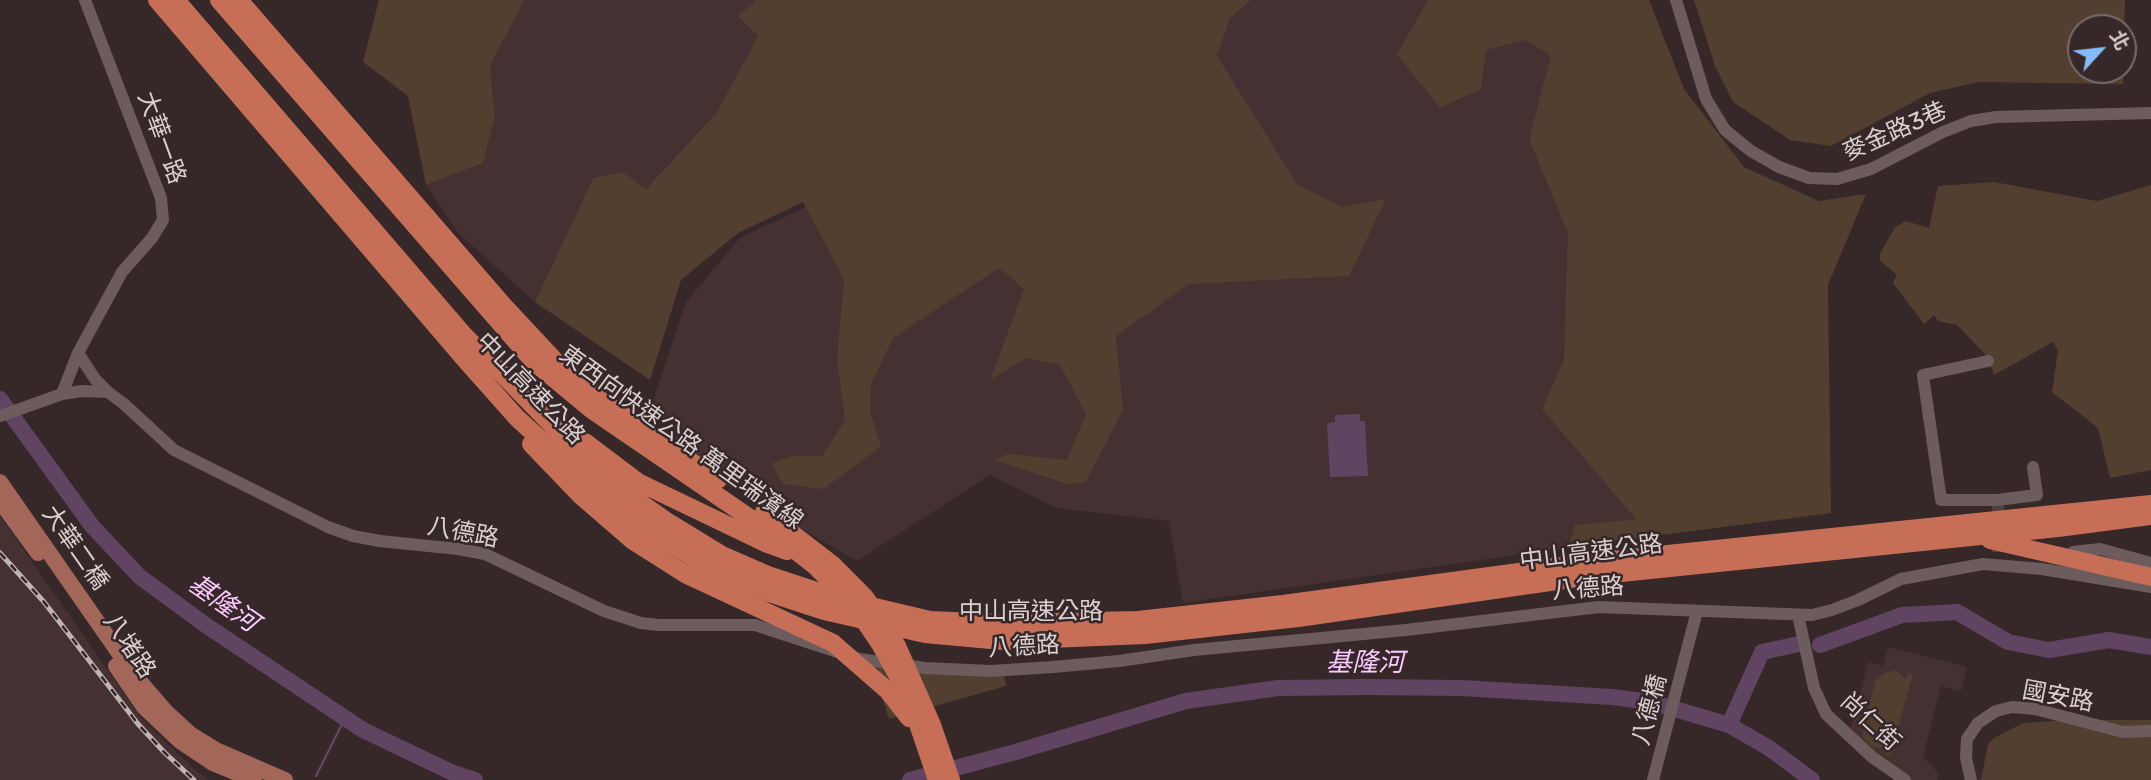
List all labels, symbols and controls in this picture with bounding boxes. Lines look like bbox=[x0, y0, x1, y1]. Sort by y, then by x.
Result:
north arrow bbox=[2067, 14, 2137, 84]
text: 北 bbox=[2105, 26, 2134, 54]
street label: 大華一路 bbox=[131, 88, 191, 188]
street label: 麥金路3巷 bbox=[1839, 96, 1951, 168]
street label: 中山高速公路 bbox=[470, 327, 590, 451]
street label: 東西向快速公路 萬里瑞濱線 bbox=[554, 340, 808, 536]
street label: 大華二橋 bbox=[36, 500, 114, 596]
street label: 八德路 bbox=[425, 512, 501, 554]
street label: 中山高速公路 bbox=[1518, 530, 1664, 576]
water label: 基隆河 bbox=[182, 569, 264, 639]
street label: 八德路 bbox=[1551, 572, 1625, 606]
street label: 中山高速公路 bbox=[959, 598, 1103, 626]
street label: 八堵路 bbox=[97, 608, 161, 684]
street label: 八德路 bbox=[987, 631, 1061, 663]
water label: 基隆河 bbox=[1326, 647, 1404, 679]
street label: 八德橋 bbox=[1627, 671, 1673, 749]
street label: 國安路 bbox=[2020, 676, 2096, 718]
street label: 尚仁街 bbox=[1834, 687, 1906, 757]

